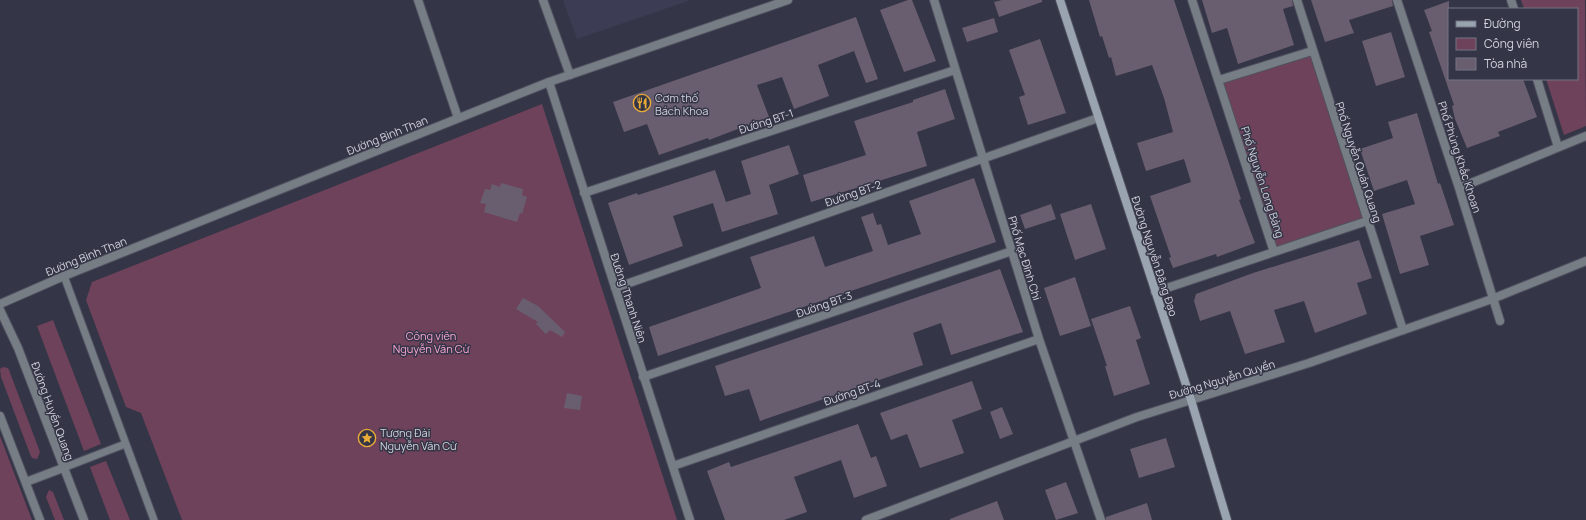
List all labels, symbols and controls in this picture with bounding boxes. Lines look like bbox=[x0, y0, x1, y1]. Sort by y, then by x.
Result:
legend bbox=[1448, 8, 1578, 80]
text: Đường bbox=[1484, 15, 1521, 32]
text: Công viên bbox=[1484, 35, 1539, 52]
text: Tòa nhà bbox=[1484, 55, 1527, 72]
place label: Cơm thố Bách Khoa bbox=[655, 90, 708, 118]
restaurant icon: Cơm thố Bách Khoa bbox=[632, 93, 652, 113]
street label: Phố Phùng Khắc Khoan bbox=[1435, 99, 1485, 215]
street label: Phố Nguyễn Quán Quang bbox=[1332, 100, 1386, 224]
street label: Đường BT-1 bbox=[737, 105, 795, 137]
street label: Đường Bình Than bbox=[344, 112, 430, 158]
street label: Phố Nguyễn Long Bảng bbox=[1238, 124, 1288, 240]
street label: Đường BT-2 bbox=[823, 176, 883, 210]
street label: Đường Nguyễn Đăng Đạo bbox=[1128, 194, 1182, 318]
street label: Phố Mạc Đĩnh Chi bbox=[1005, 214, 1045, 302]
street label: Đường Bình Than bbox=[43, 233, 129, 279]
street label: Đường Thanh Niên bbox=[607, 251, 651, 345]
street label: Đường BT-3 bbox=[794, 287, 854, 321]
park label: Công viên Nguyễn Văn Cừ bbox=[393, 328, 470, 356]
street label: Đường Nguyễn Quyền bbox=[1167, 356, 1277, 402]
street label: Đường Huyền Quang bbox=[28, 360, 78, 462]
street label: Đường BT-4 bbox=[822, 375, 882, 409]
place label: Tượng Đài Nguyễn Văn Cừ bbox=[380, 425, 457, 453]
place icon: Tượng Đài Nguyễn Văn Cừ bbox=[357, 428, 377, 448]

